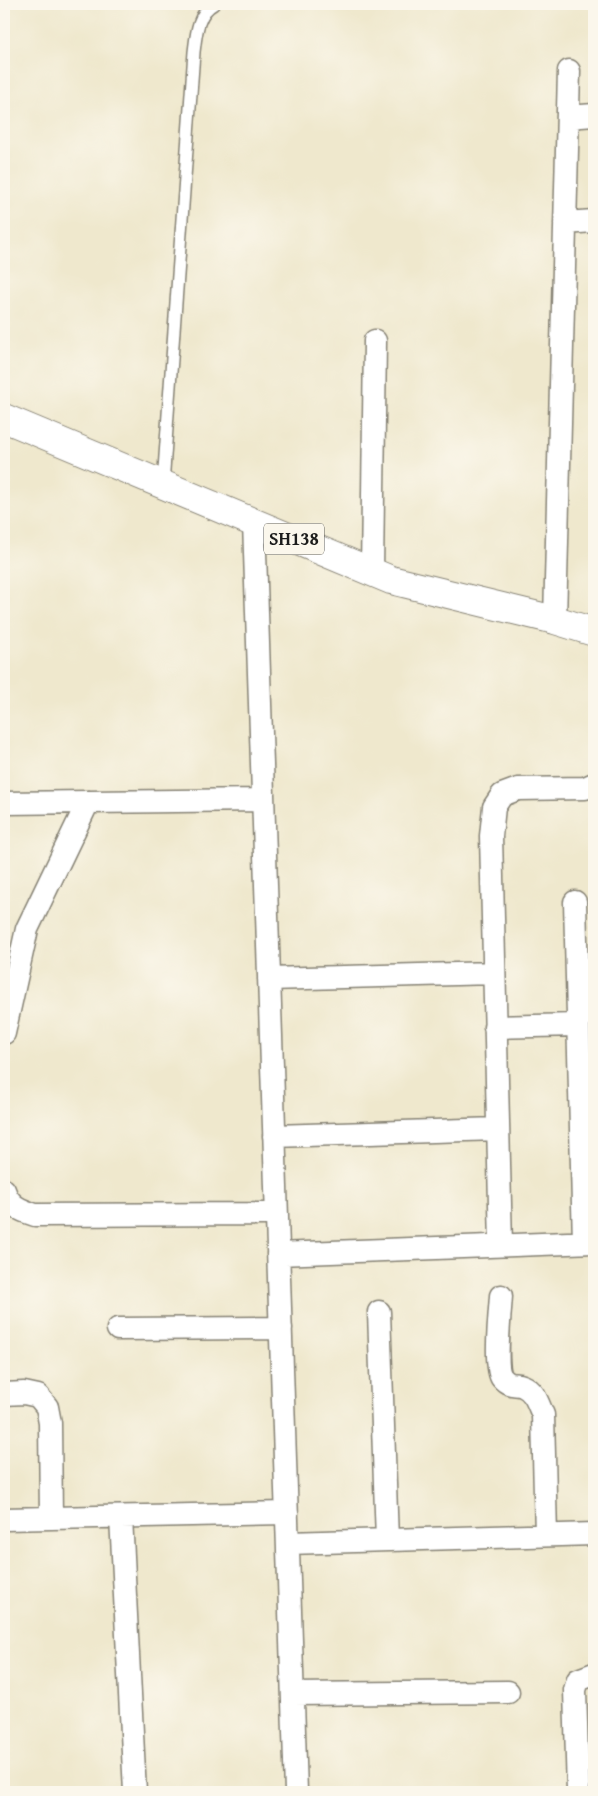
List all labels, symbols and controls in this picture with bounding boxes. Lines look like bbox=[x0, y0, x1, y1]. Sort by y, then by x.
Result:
road number: SH138 bbox=[264, 524, 324, 554]

